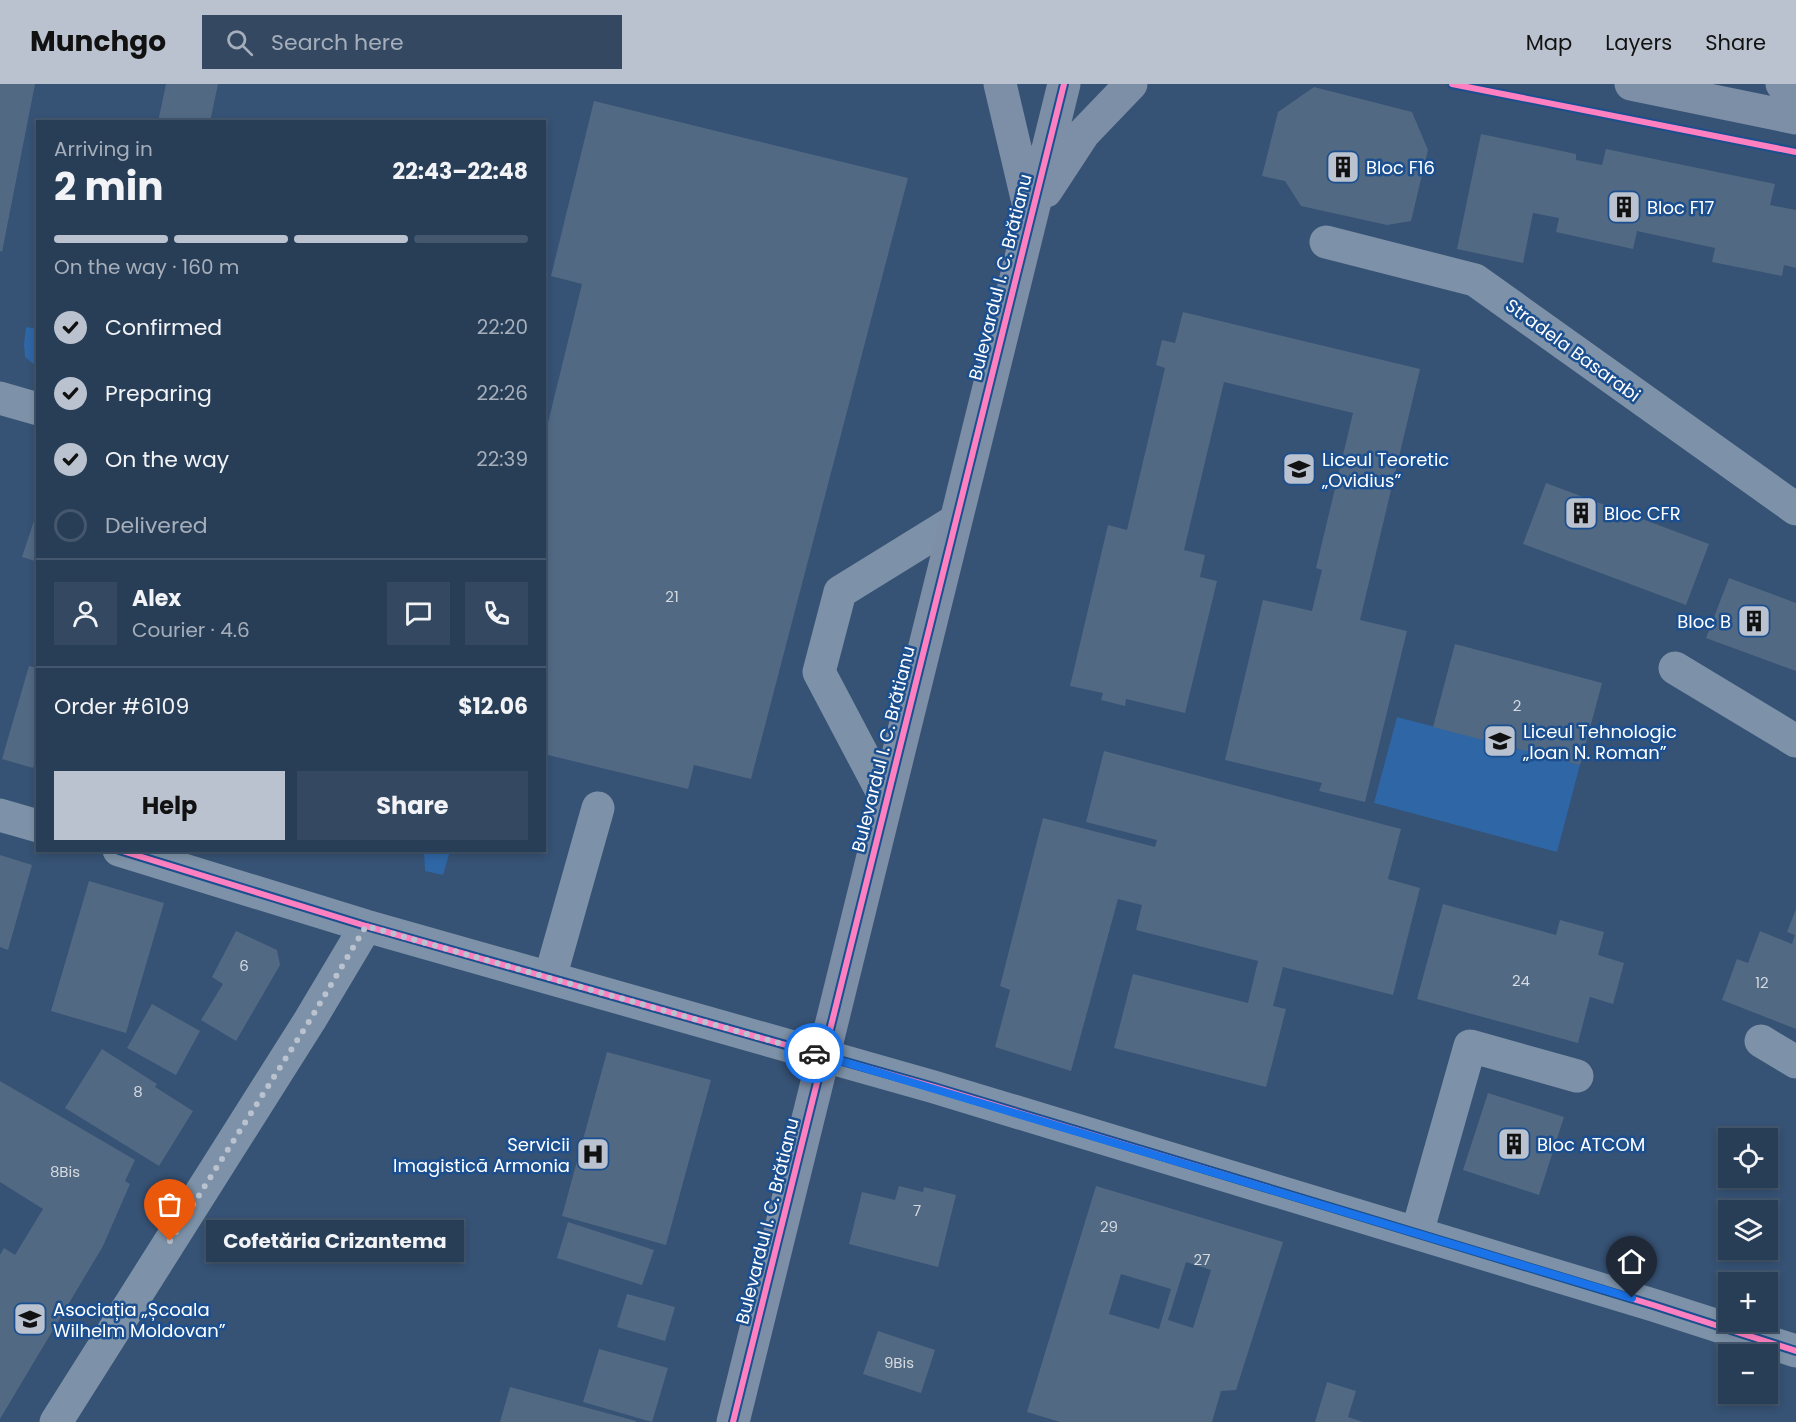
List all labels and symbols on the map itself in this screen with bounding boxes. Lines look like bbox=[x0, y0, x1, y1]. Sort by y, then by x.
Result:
building icon: Bloc F16 bbox=[1325, 149, 1361, 185]
place label: Bloc F16 bbox=[1366, 155, 1435, 180]
street label: Bulevardul I. C. Brătianu bbox=[962, 171, 1038, 383]
building icon: Bloc F17 bbox=[1606, 189, 1642, 225]
place label: Bloc F17 bbox=[1647, 195, 1715, 220]
street label: Stradela Basarabi bbox=[1501, 293, 1645, 407]
place label: Liceul Teoretic „Ovidius” bbox=[1321, 447, 1449, 493]
school or university icon: Liceul Teoretic „Ovidius” bbox=[1281, 451, 1317, 487]
building icon: Bloc CFR bbox=[1563, 495, 1599, 531]
place label: Bloc CFR bbox=[1604, 501, 1681, 526]
house number: 21 bbox=[665, 586, 679, 607]
building icon: Bloc B bbox=[1736, 603, 1772, 639]
place label: Bloc B bbox=[1677, 609, 1731, 634]
street label: Bulevardul I. C. Brătianu bbox=[845, 643, 921, 855]
house number: 2 bbox=[1513, 695, 1521, 716]
place label: Liceul Tehnologic „Ioan N. Roman” bbox=[1522, 719, 1677, 765]
school or university icon: Liceul Tehnologic „Ioan N. Roman” bbox=[1482, 723, 1518, 759]
house number: 6 bbox=[239, 955, 249, 976]
house number: 24 bbox=[1512, 970, 1530, 991]
house number: 12 bbox=[1755, 972, 1769, 993]
courier bbox=[784, 1023, 844, 1083]
house number: 8 bbox=[133, 1081, 143, 1102]
street label: Bulevardul I. C. Brătianu bbox=[729, 1115, 805, 1327]
building icon: Bloc ATCOM bbox=[1496, 1126, 1532, 1162]
place label: Servicii Imagistică Armonia bbox=[393, 1132, 570, 1178]
place label: Bloc ATCOM bbox=[1537, 1132, 1645, 1157]
hospital icon: Servicii Imagistică Armonia bbox=[575, 1136, 611, 1172]
house number: 8Bis bbox=[50, 1161, 80, 1182]
pin bbox=[144, 1179, 195, 1241]
house number: 7 bbox=[913, 1200, 921, 1221]
house number: 29 bbox=[1100, 1216, 1118, 1237]
callout: Cofetăria Crizantema bbox=[206, 1220, 464, 1262]
pin bbox=[1606, 1236, 1657, 1298]
house number: 27 bbox=[1194, 1249, 1210, 1270]
place label: Asociația „Școala Wilhelm Moldovan” bbox=[53, 1297, 226, 1343]
school or university icon: Asociația „Școala Wilhelm Moldovan” bbox=[12, 1301, 48, 1337]
house number: 9Bis bbox=[884, 1352, 914, 1373]

